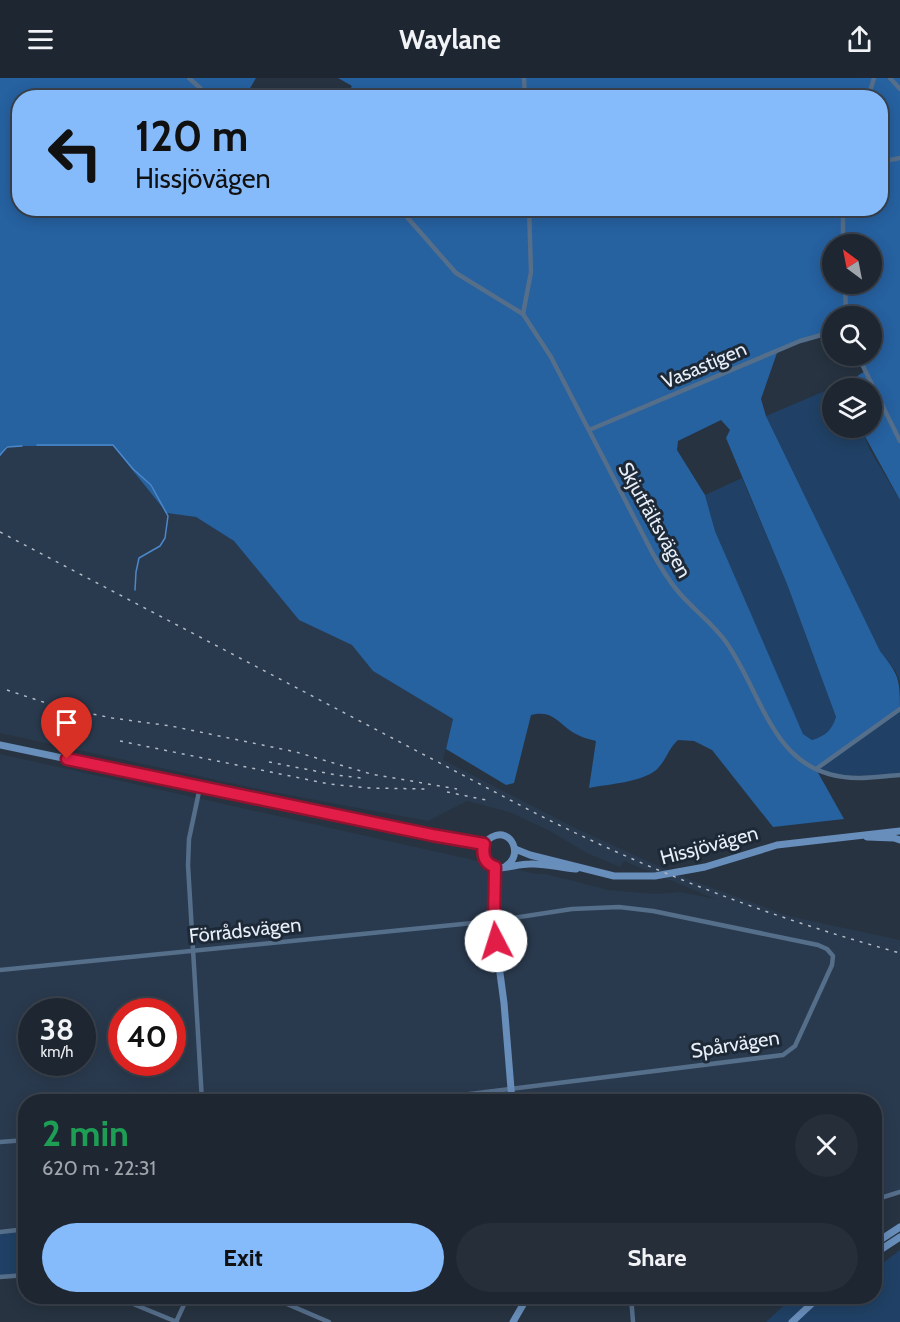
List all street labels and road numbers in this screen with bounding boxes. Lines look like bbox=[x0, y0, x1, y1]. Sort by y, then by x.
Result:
street label: Vasastigen bbox=[658, 336, 750, 394]
street label: Skjutfältsvägen bbox=[613, 458, 697, 582]
street label: Hissjövägen bbox=[657, 820, 761, 870]
street label: Förrådsvägen bbox=[188, 912, 302, 948]
street label: Spårvägen bbox=[689, 1025, 781, 1063]

